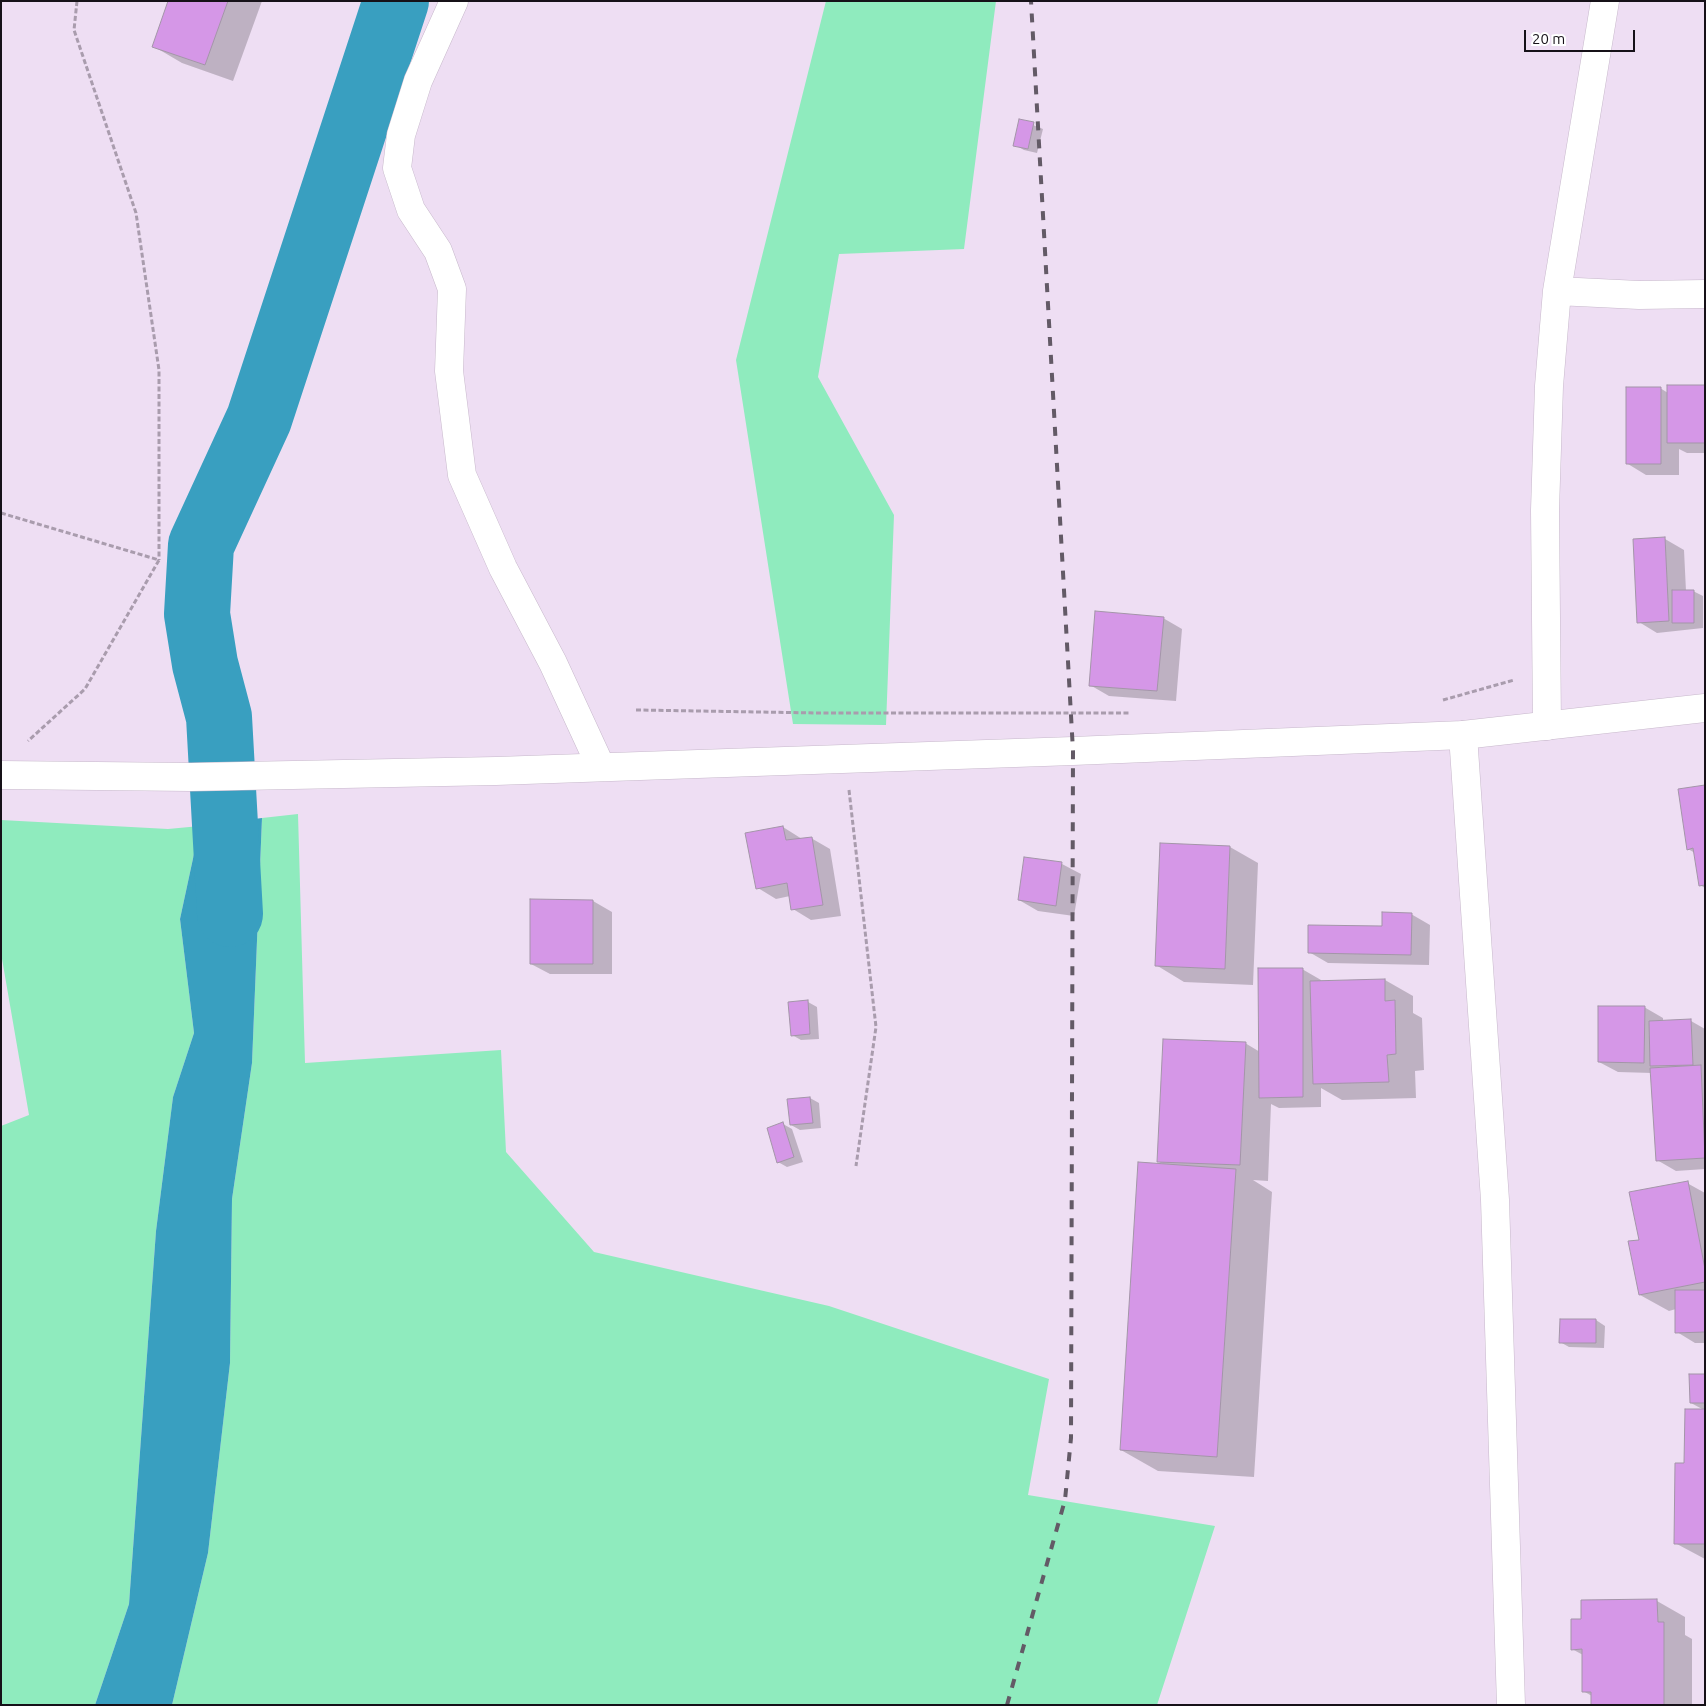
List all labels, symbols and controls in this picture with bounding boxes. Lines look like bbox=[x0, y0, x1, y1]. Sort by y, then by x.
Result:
scale bar bbox=[1526, 20, 1637, 52]
text: 20 m bbox=[1532, 30, 1565, 47]

